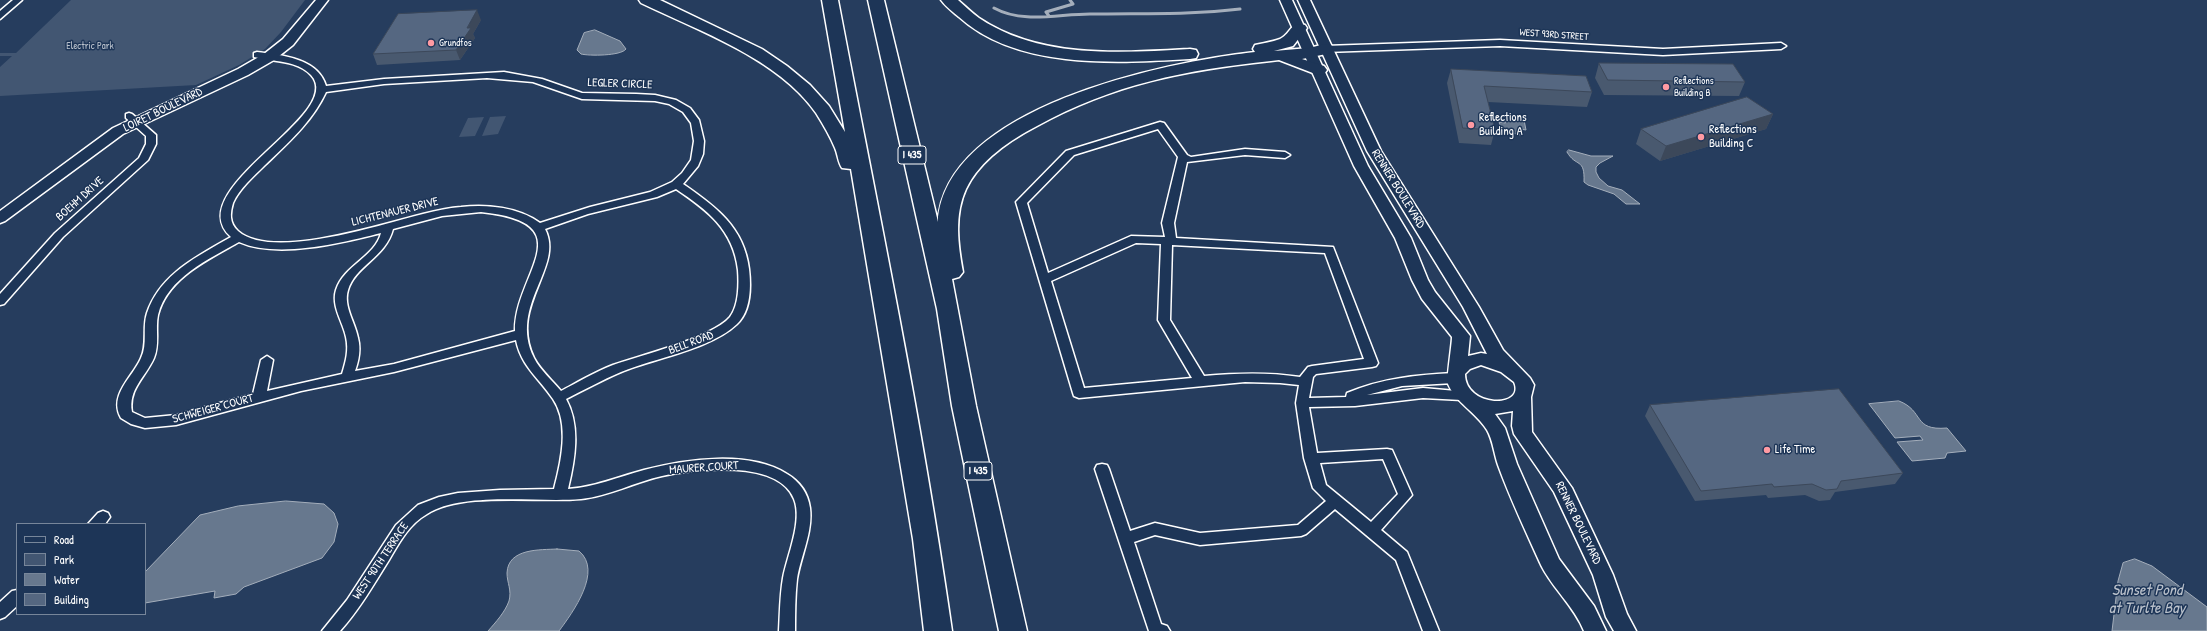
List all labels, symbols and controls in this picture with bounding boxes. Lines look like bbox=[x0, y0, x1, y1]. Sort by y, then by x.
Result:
street label: WEST 93RD STREET bbox=[1519, 27, 1589, 43]
place label: Grundfos bbox=[439, 37, 472, 49]
marker: Grundfos bbox=[426, 38, 436, 48]
park label: Electric Park bbox=[66, 40, 114, 52]
place label: Reflections Building B bbox=[1674, 75, 1714, 98]
street label: LEGLER CIRCLE bbox=[587, 76, 653, 92]
marker: Reflections Building B bbox=[1661, 82, 1671, 92]
street label: LOIRET BOULEVARD bbox=[121, 85, 205, 135]
place label: Reflections Building A bbox=[1479, 111, 1526, 139]
marker: Reflections Building A bbox=[1466, 120, 1476, 130]
place label: Reflections Building C bbox=[1709, 123, 1756, 151]
marker: Reflections Building C bbox=[1696, 132, 1706, 142]
road number: I 435 bbox=[898, 146, 926, 164]
street label: RENNER BOULEVARD bbox=[1368, 147, 1428, 231]
street label: BOEHM DRIVE bbox=[53, 174, 107, 224]
street label: LICHTENAUER DRIVE bbox=[350, 194, 440, 230]
street label: BELL ROAD bbox=[667, 328, 715, 358]
street label: SCHWEIGER COURT bbox=[171, 391, 255, 427]
place label: Life Time bbox=[1775, 443, 1815, 457]
marker: Life Time bbox=[1762, 445, 1772, 455]
street label: MAURER COURT bbox=[669, 458, 739, 478]
road number: I 435 bbox=[964, 462, 992, 480]
street label: RENNER BOULEVARD bbox=[1552, 479, 1604, 567]
street label: WEST 90TH TERRACE bbox=[350, 520, 412, 602]
legend bbox=[16, 523, 146, 615]
text: Road bbox=[54, 531, 74, 548]
text: Park bbox=[54, 551, 74, 568]
text: Water bbox=[54, 571, 80, 588]
water label: Sunset Pond at Turlte Bay bbox=[2109, 581, 2185, 619]
text: Building bbox=[54, 591, 89, 608]

